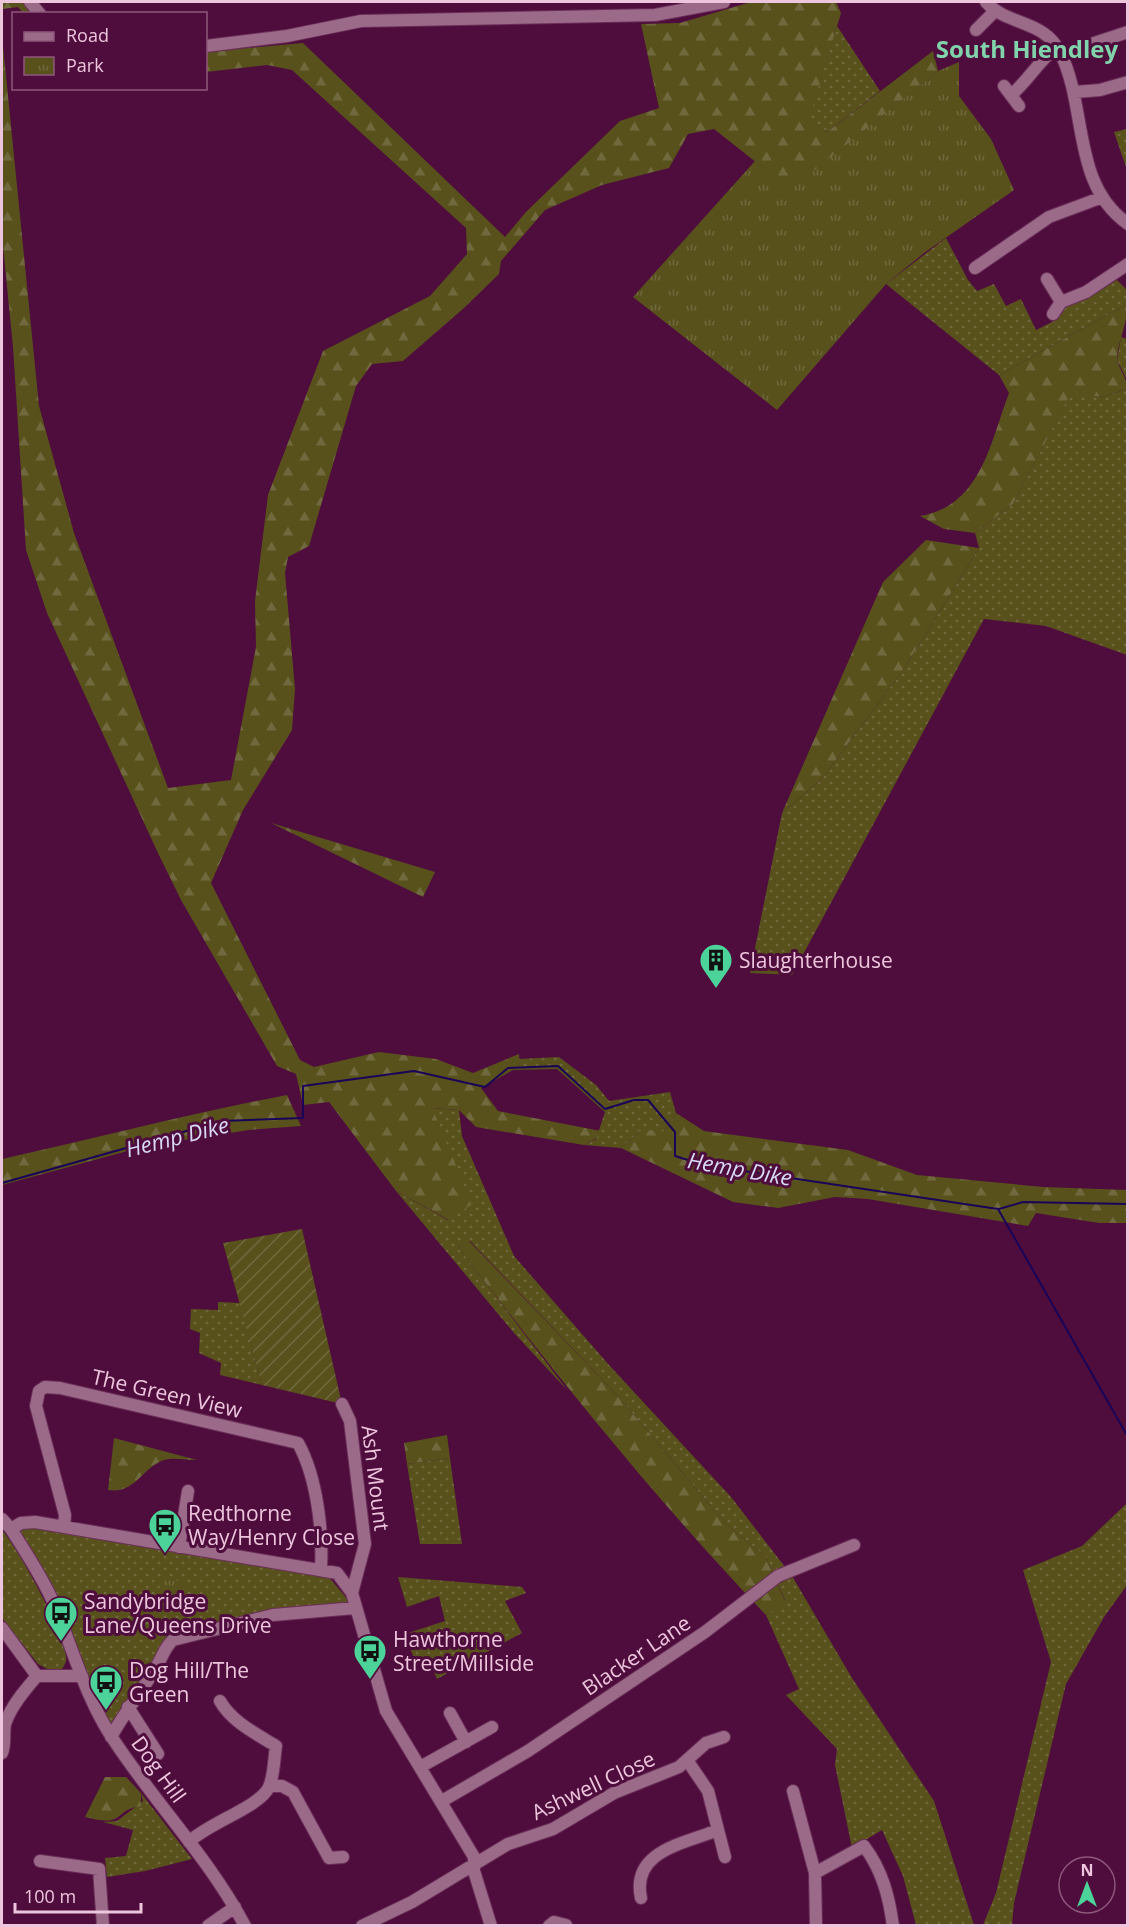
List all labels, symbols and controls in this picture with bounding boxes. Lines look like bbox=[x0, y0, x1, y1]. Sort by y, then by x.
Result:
legend bbox=[12, 12, 207, 90]
text: Road bbox=[66, 23, 109, 47]
district label: South Hiendley bbox=[936, 32, 1118, 65]
text: Park bbox=[66, 53, 104, 77]
building icon: Slaughterhouse bbox=[698, 942, 734, 989]
place label: Slaughterhouse bbox=[739, 946, 893, 974]
water label: Hemp Dike bbox=[122, 1109, 232, 1163]
water label: Hemp Dike bbox=[685, 1144, 795, 1192]
street label: The Green View bbox=[89, 1362, 246, 1424]
street label: Ash Mount bbox=[356, 1423, 396, 1533]
place label: Redthorne Way/Henry Close bbox=[188, 1499, 355, 1551]
bus stop icon: Redthorne Way/Henry Close bbox=[147, 1507, 183, 1554]
place label: Sandybridge Lane/Queens Drive bbox=[84, 1587, 272, 1639]
bus stop icon: Sandybridge Lane/Queens Drive bbox=[43, 1595, 79, 1642]
street label: Blacker Lane bbox=[576, 1609, 696, 1701]
place label: Hawthorne Street/Millside bbox=[393, 1625, 534, 1677]
bus stop icon: Hawthorne Street/Millside bbox=[352, 1633, 388, 1680]
place label: Dog Hill/The Green bbox=[129, 1656, 249, 1708]
bus stop icon: Dog Hill/The Green bbox=[88, 1664, 124, 1711]
street label: Dog Hill bbox=[125, 1730, 193, 1808]
street label: Ashwell Close bbox=[527, 1744, 659, 1826]
north arrow bbox=[1057, 1855, 1117, 1915]
text: N bbox=[1080, 1859, 1094, 1881]
scale bar bbox=[15, 1876, 141, 1914]
text: 100 m bbox=[24, 1884, 76, 1908]

